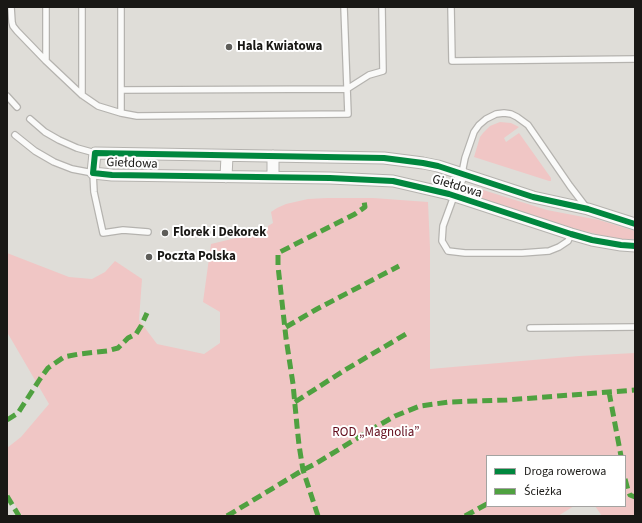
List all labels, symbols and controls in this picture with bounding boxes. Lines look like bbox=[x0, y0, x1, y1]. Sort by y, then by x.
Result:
place label: Hala Kwiatowa bbox=[237, 39, 322, 55]
marker: Hala Kwiatowa bbox=[224, 42, 234, 52]
street label: Giełdowa bbox=[106, 155, 158, 173]
street label: Giełdowa bbox=[430, 172, 484, 202]
place label: Florek i Dekorek bbox=[173, 225, 266, 241]
marker: Florek i Dekorek bbox=[160, 228, 170, 238]
place label: Poczta Polska bbox=[157, 249, 236, 265]
marker: Poczta Polska bbox=[144, 252, 154, 262]
park label: ROD „Magnolia” bbox=[332, 425, 420, 441]
legend bbox=[486, 455, 626, 507]
text: Droga rowerowa bbox=[524, 463, 606, 480]
text: Ścieżka bbox=[524, 483, 562, 500]

